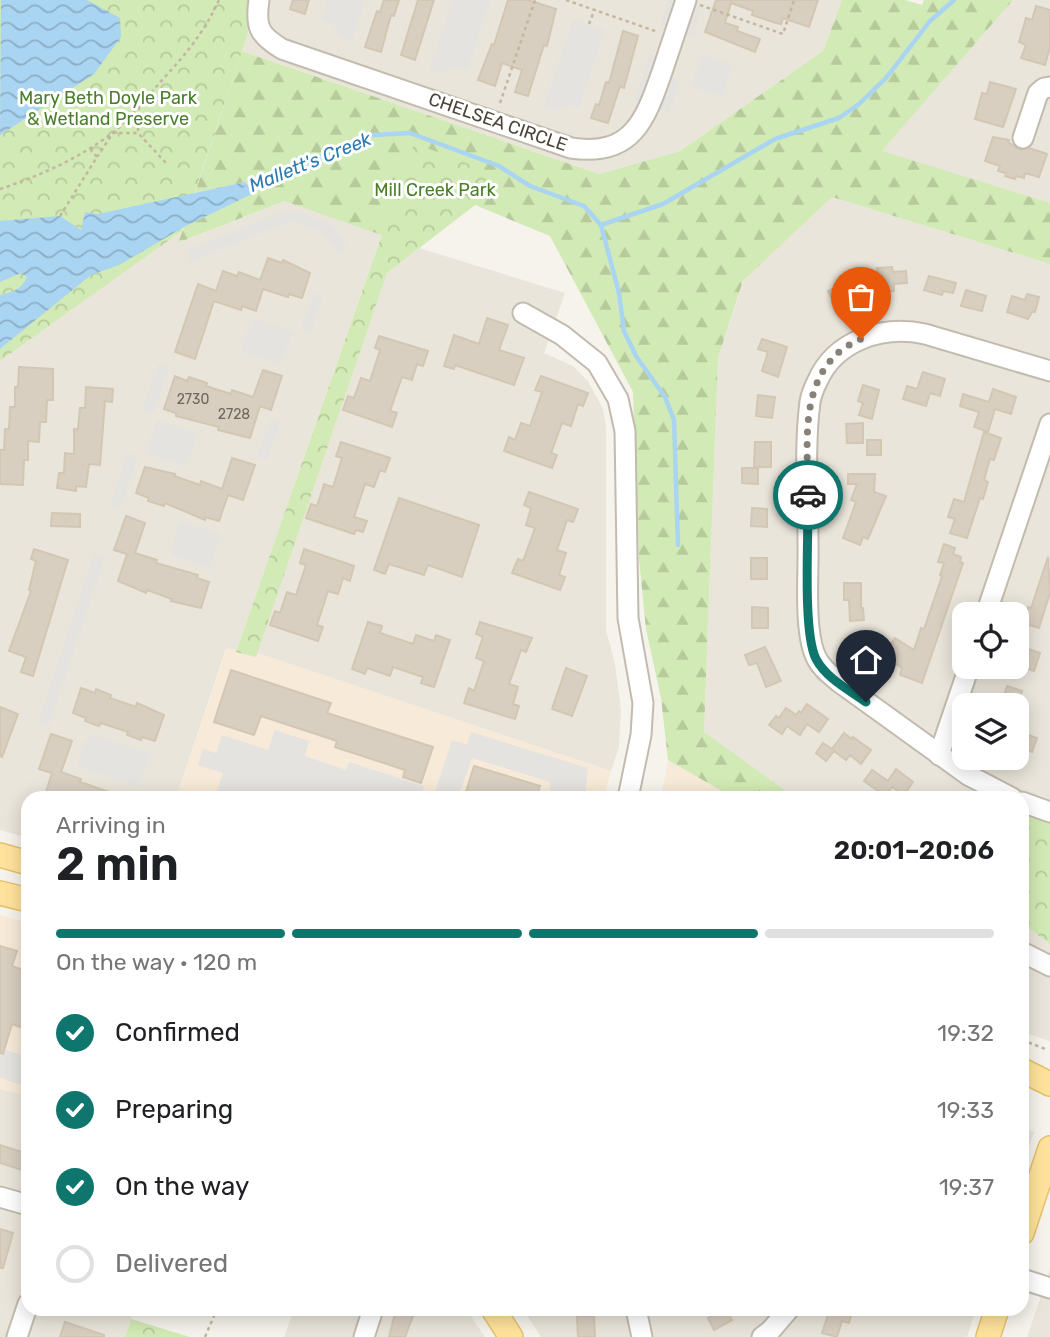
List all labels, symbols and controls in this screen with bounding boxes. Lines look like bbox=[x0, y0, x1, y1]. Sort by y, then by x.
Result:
park label: Mary Beth Doyle Park & Wetland Preserve bbox=[19, 87, 198, 130]
street label: CHELSEA CIRCLE bbox=[426, 88, 570, 156]
water label: Mallett's Creek bbox=[246, 127, 375, 197]
park label: Mill Creek Park bbox=[374, 179, 496, 201]
pin bbox=[831, 267, 891, 339]
icon: bag bbox=[842, 278, 880, 316]
house number: 2730 bbox=[177, 391, 209, 408]
house number: 2728 bbox=[218, 406, 250, 423]
courier bbox=[773, 460, 843, 530]
icon: car bbox=[789, 476, 827, 514]
map controls bbox=[952, 602, 1029, 770]
button: locate bbox=[952, 602, 1029, 679]
pin bbox=[836, 630, 896, 702]
icon: home bbox=[847, 641, 885, 679]
button: layers bbox=[952, 693, 1029, 770]
text: Arriving in bbox=[56, 811, 166, 839]
text: 20:01–20:06 bbox=[834, 835, 994, 866]
text: 2 min bbox=[56, 837, 179, 892]
text: On the way · 120 m bbox=[56, 948, 257, 976]
icon: check bbox=[56, 1014, 94, 1052]
text: Confirmed bbox=[115, 1017, 240, 1048]
text: 19:32 bbox=[937, 1019, 994, 1047]
icon: check bbox=[56, 1091, 94, 1129]
text: Preparing bbox=[115, 1094, 233, 1125]
text: 19:33 bbox=[937, 1096, 994, 1124]
icon: check bbox=[56, 1168, 94, 1206]
text: On the way bbox=[115, 1171, 249, 1202]
text: 19:37 bbox=[939, 1173, 994, 1201]
text: Delivered bbox=[115, 1248, 228, 1279]

